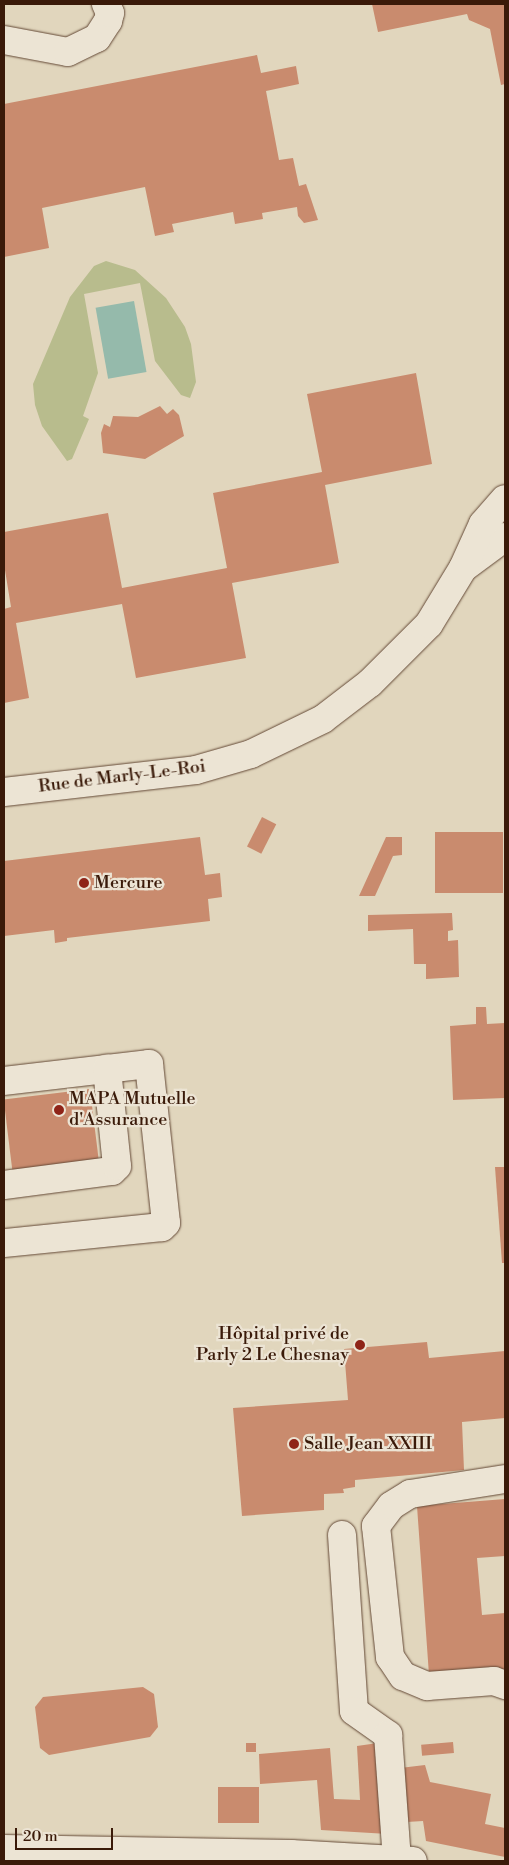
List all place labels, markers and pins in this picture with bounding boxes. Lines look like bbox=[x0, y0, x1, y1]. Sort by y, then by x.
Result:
place label: Mercure bbox=[94, 872, 163, 894]
marker: Mercure bbox=[78, 877, 90, 889]
place label: MAPA Mutuelle d'Assurance bbox=[69, 1089, 196, 1132]
marker: MAPA Mutuelle d'Assurance bbox=[53, 1104, 65, 1116]
place label: Hôpital privé de Parly 2 Le Chesnay bbox=[196, 1324, 349, 1366]
marker: Hôpital privé de Parly 2 Le Chesnay bbox=[353, 1338, 367, 1352]
place label: Salle Jean XXIII bbox=[304, 1433, 432, 1455]
marker: Salle Jean XXIII bbox=[288, 1438, 300, 1450]

